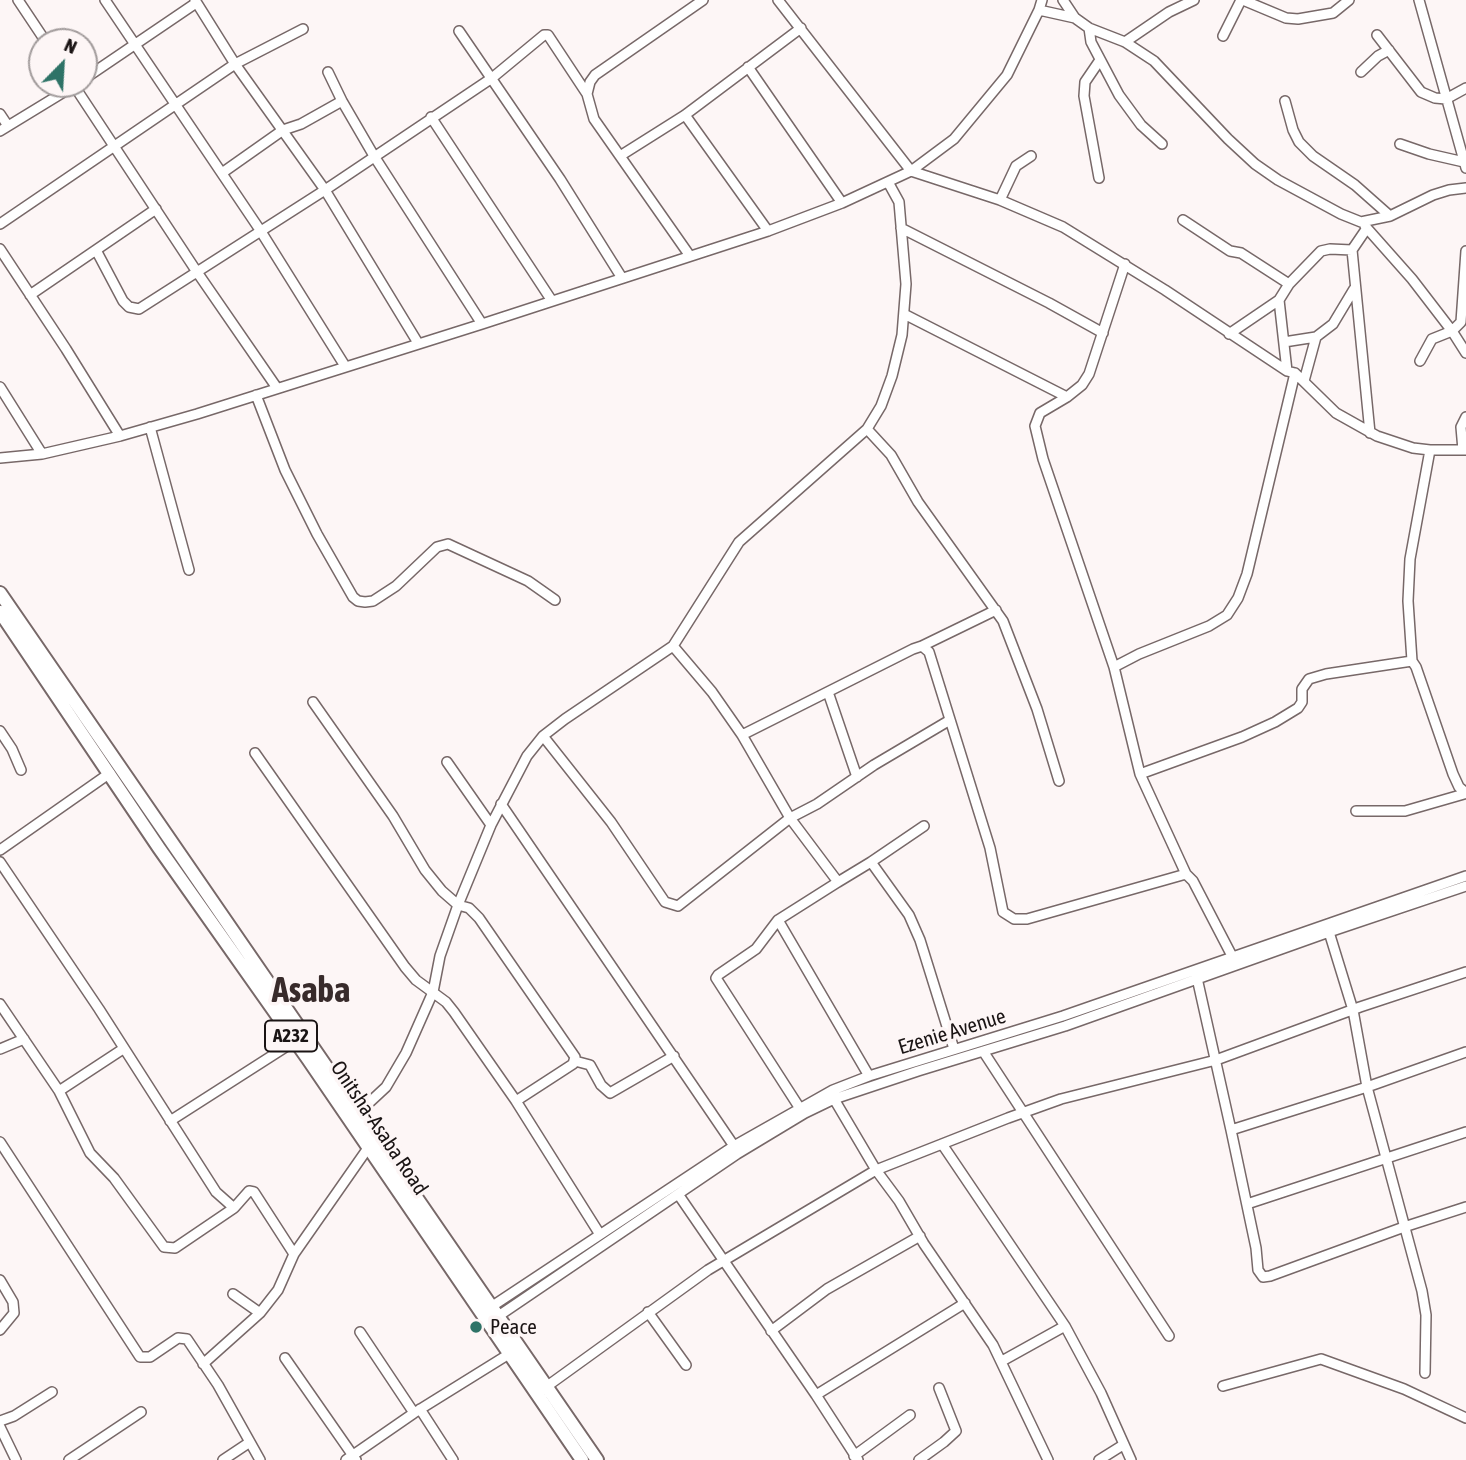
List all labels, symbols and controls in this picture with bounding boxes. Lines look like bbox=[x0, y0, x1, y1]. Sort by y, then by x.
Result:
north arrow bbox=[28, 28, 98, 98]
text: N bbox=[61, 33, 80, 58]
district label: Asaba bbox=[272, 970, 350, 1012]
street label: Ezenie Avenue bbox=[895, 1004, 1009, 1060]
road number: A232 bbox=[265, 1020, 317, 1052]
street label: Onitsha-Asaba Road bbox=[325, 1056, 433, 1200]
place label: Peace bbox=[490, 1314, 537, 1340]
marker: Peace bbox=[468, 1319, 484, 1335]

